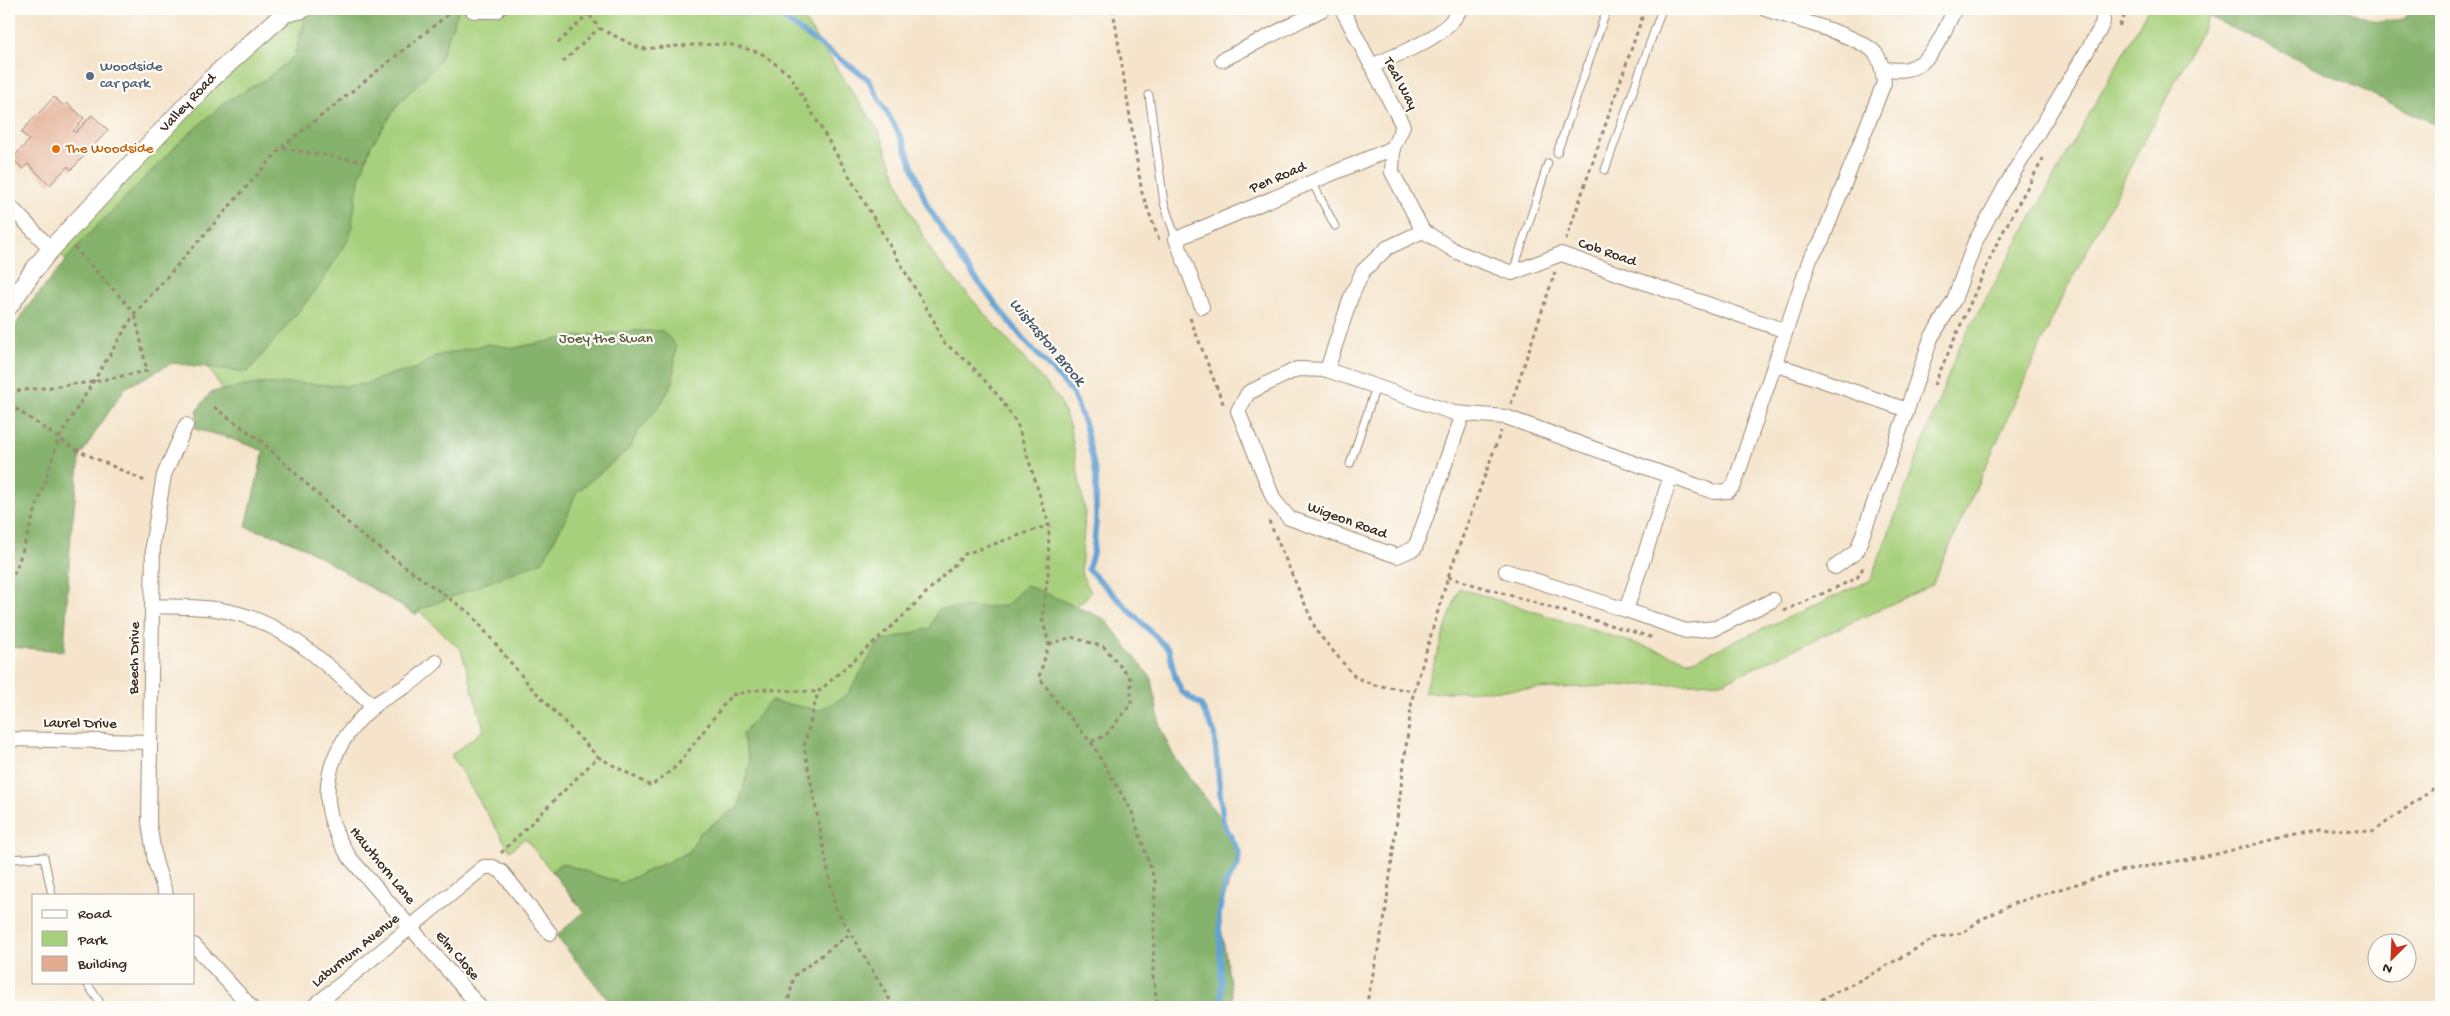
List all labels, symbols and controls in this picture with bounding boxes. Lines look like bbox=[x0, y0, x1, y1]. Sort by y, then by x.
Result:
street label: Teal Way bbox=[1378, 54, 1422, 114]
place label: Woodside car park bbox=[100, 58, 163, 93]
street label: Valley Road bbox=[155, 69, 221, 137]
marker: Woodside car park bbox=[84, 70, 96, 82]
place label: The Woodside bbox=[65, 140, 154, 158]
marker: The Woodside bbox=[50, 143, 62, 155]
street label: Pen Road bbox=[1246, 158, 1310, 198]
street label: Cob Road bbox=[1576, 235, 1640, 272]
water label: Wistaston Brook bbox=[1004, 295, 1089, 392]
park label: Joey the Swan bbox=[559, 330, 653, 348]
street label: Wigeon Road bbox=[1305, 498, 1390, 544]
street label: Beech Drive bbox=[125, 621, 145, 695]
street label: Laurel Drive bbox=[43, 714, 117, 734]
street label: Hawthorn Lane bbox=[345, 823, 419, 909]
legend bbox=[32, 894, 195, 984]
text: Road bbox=[78, 906, 112, 924]
street label: Laburnum Avenue bbox=[309, 910, 404, 992]
street label: Elm Close bbox=[431, 928, 483, 984]
text: Park bbox=[77, 932, 108, 950]
north arrow bbox=[2368, 934, 2418, 984]
text: Building bbox=[77, 956, 127, 974]
text: N bbox=[2380, 958, 2395, 977]

